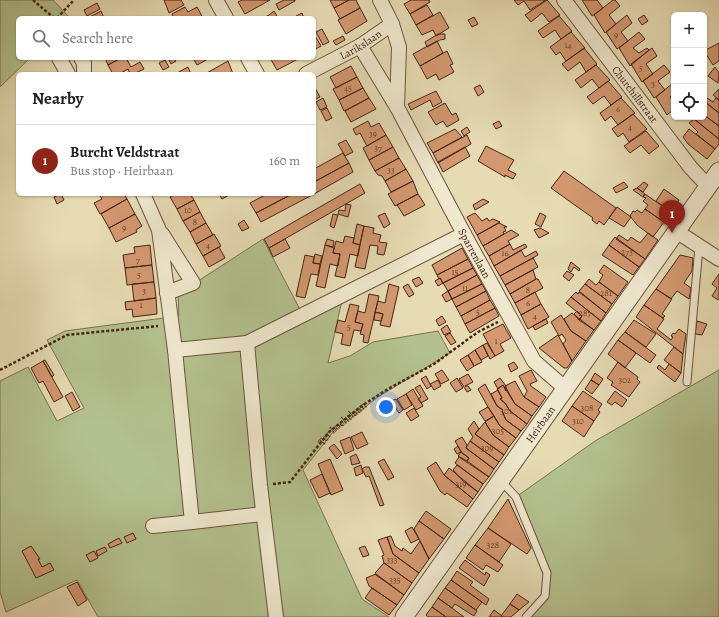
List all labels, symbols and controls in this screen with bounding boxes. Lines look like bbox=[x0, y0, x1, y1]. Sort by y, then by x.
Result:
map controls bbox=[671, 12, 707, 120]
button: + bbox=[671, 12, 707, 48]
search box bbox=[16, 16, 316, 60]
street label: Larikslaan bbox=[337, 26, 385, 63]
icon: search bbox=[30, 27, 52, 49]
text: Search here bbox=[62, 28, 133, 48]
house number: 9 bbox=[614, 29, 618, 41]
house number: 14 bbox=[564, 39, 572, 51]
button: − bbox=[671, 48, 707, 84]
street label: Churchillstraat bbox=[609, 62, 662, 126]
house number: 5 bbox=[639, 62, 643, 74]
house number: 3 bbox=[651, 78, 655, 90]
house number: 45 bbox=[344, 82, 352, 94]
button: locate bbox=[671, 84, 707, 120]
text: Nearby bbox=[32, 87, 83, 110]
house number: 6 bbox=[616, 103, 620, 115]
house number: 4 bbox=[628, 121, 632, 133]
house number: 39 bbox=[369, 128, 377, 140]
text: Burcht Veldstraat bbox=[70, 142, 180, 162]
house number: 37 bbox=[374, 142, 382, 154]
text: 1 bbox=[43, 152, 47, 169]
text: 160 m bbox=[269, 152, 300, 169]
text: Bus stop · Heirbaan bbox=[70, 162, 173, 179]
house number: 33 bbox=[387, 164, 395, 176]
pin: 1 bbox=[659, 200, 685, 233]
house number: 10 bbox=[184, 204, 192, 216]
house number: 8 bbox=[193, 216, 197, 228]
house number: 9 bbox=[122, 222, 126, 234]
street label: Sparrenlaan bbox=[455, 226, 495, 281]
house number: 4 bbox=[206, 239, 210, 251]
house number: 273 bbox=[621, 246, 633, 258]
house number: 16 bbox=[501, 247, 509, 259]
house number: 7 bbox=[136, 254, 140, 266]
house number: 15 bbox=[452, 266, 459, 278]
house number: 5 bbox=[137, 269, 141, 281]
house number: 11 bbox=[462, 282, 468, 294]
house number: 8 bbox=[526, 284, 530, 296]
house number: 3 bbox=[142, 285, 146, 297]
house number: 281 bbox=[600, 287, 612, 299]
house number: 6 bbox=[526, 297, 530, 309]
house number: 1 bbox=[139, 299, 143, 311]
house number: 5 bbox=[476, 306, 480, 318]
house number: 287 bbox=[579, 307, 591, 319]
house number: 4 bbox=[533, 310, 537, 322]
house number: 5 bbox=[347, 321, 351, 333]
house number: 1 bbox=[494, 335, 498, 347]
house number: 302 bbox=[619, 374, 632, 386]
your location bbox=[376, 397, 396, 417]
street label: Ter Lochtlaan bbox=[314, 398, 370, 448]
house number: 308 bbox=[581, 402, 593, 414]
street label: Heirbaan bbox=[522, 403, 558, 446]
house number: 301 bbox=[500, 405, 512, 417]
house number: 310 bbox=[572, 415, 584, 427]
house number: 305 bbox=[492, 425, 504, 437]
house number: 309 bbox=[481, 442, 493, 454]
house number: 319 bbox=[456, 478, 466, 490]
house number: 328 bbox=[487, 539, 499, 551]
house number: 333 bbox=[386, 554, 398, 566]
house number: 335 bbox=[389, 574, 401, 586]

